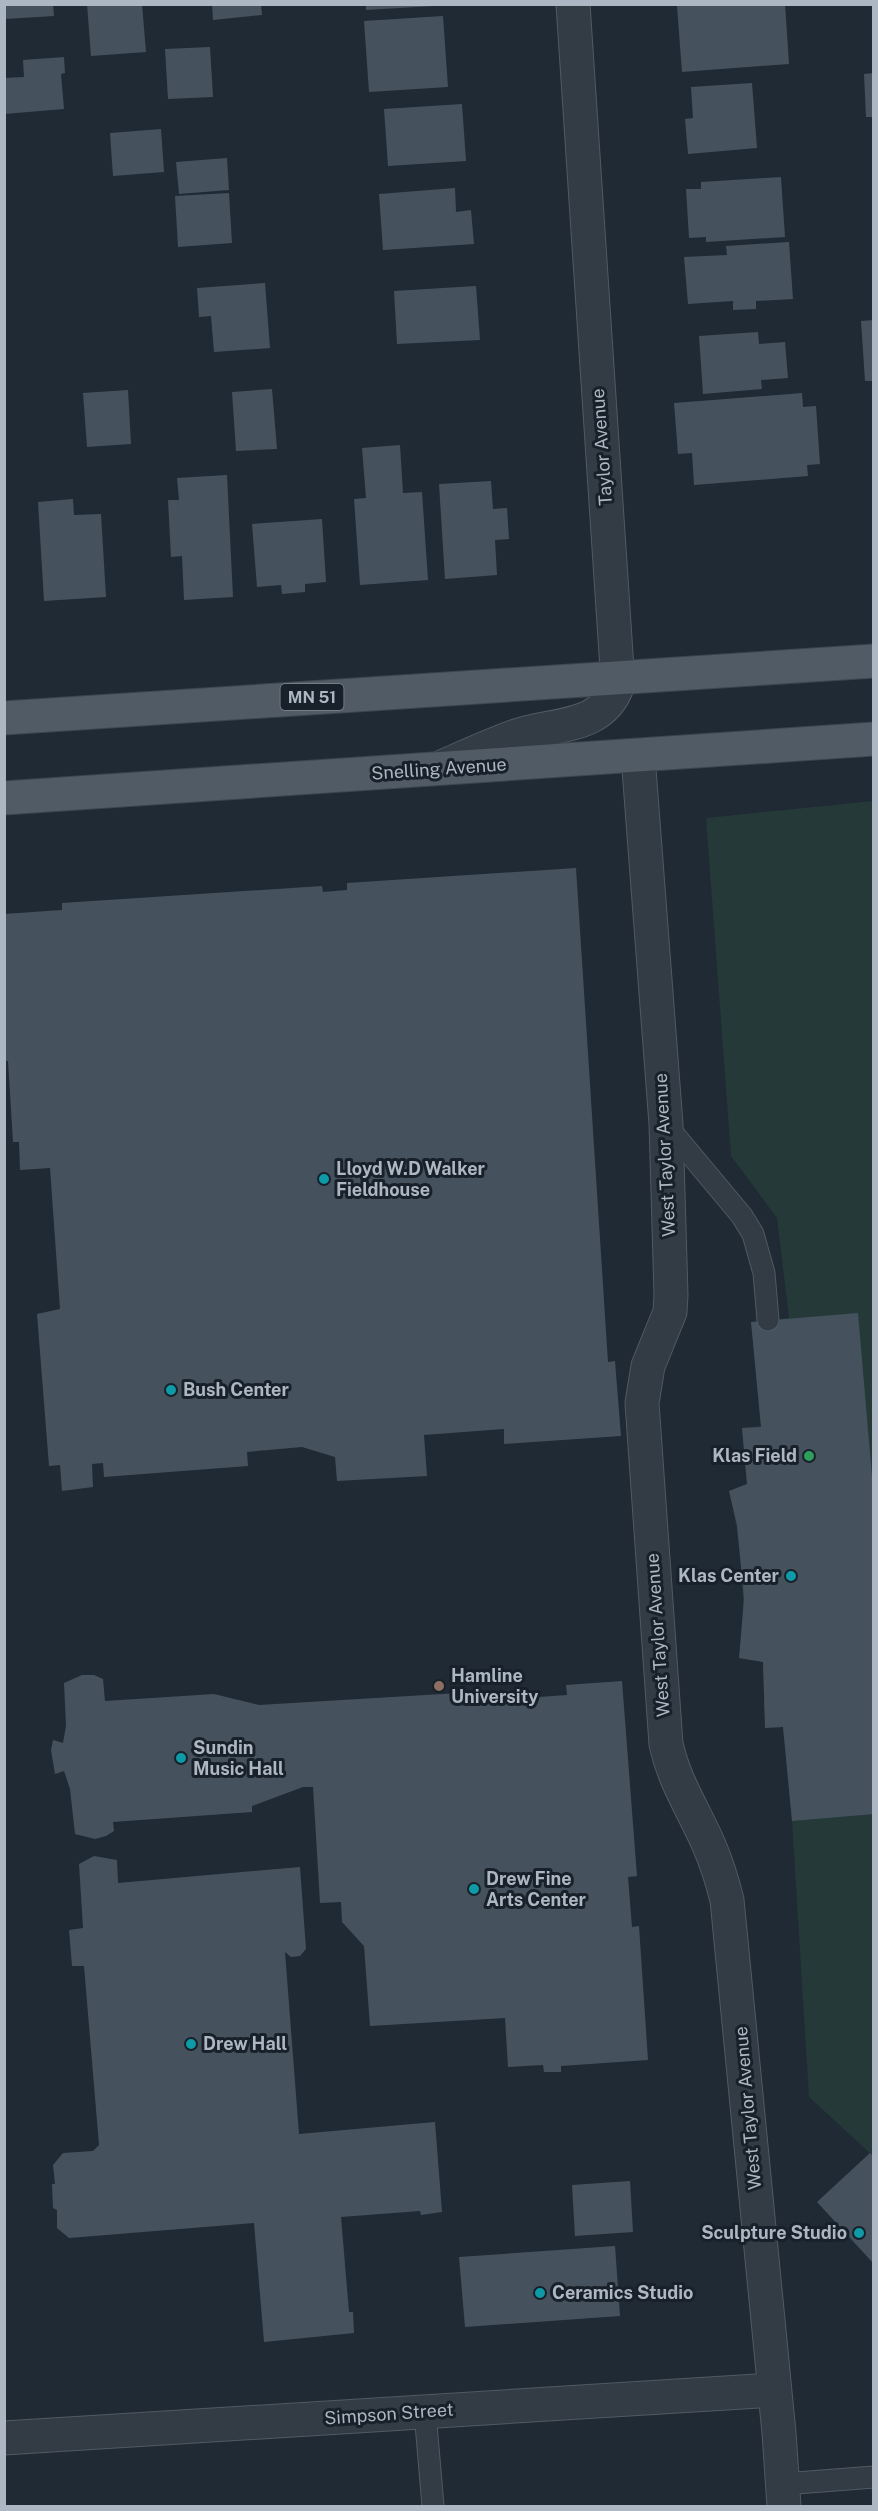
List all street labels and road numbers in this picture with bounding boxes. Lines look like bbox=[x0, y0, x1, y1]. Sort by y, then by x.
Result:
street label: Taylor Avenue bbox=[587, 388, 616, 506]
road number: MN 51 bbox=[280, 684, 344, 710]
street label: Snelling Avenue bbox=[371, 753, 507, 784]
street label: West Taylor Avenue bbox=[650, 1073, 679, 1238]
street label: West Taylor Avenue bbox=[641, 1552, 674, 1718]
street label: West Taylor Avenue bbox=[730, 2025, 765, 2191]
street label: Simpson Street bbox=[324, 2399, 454, 2428]

